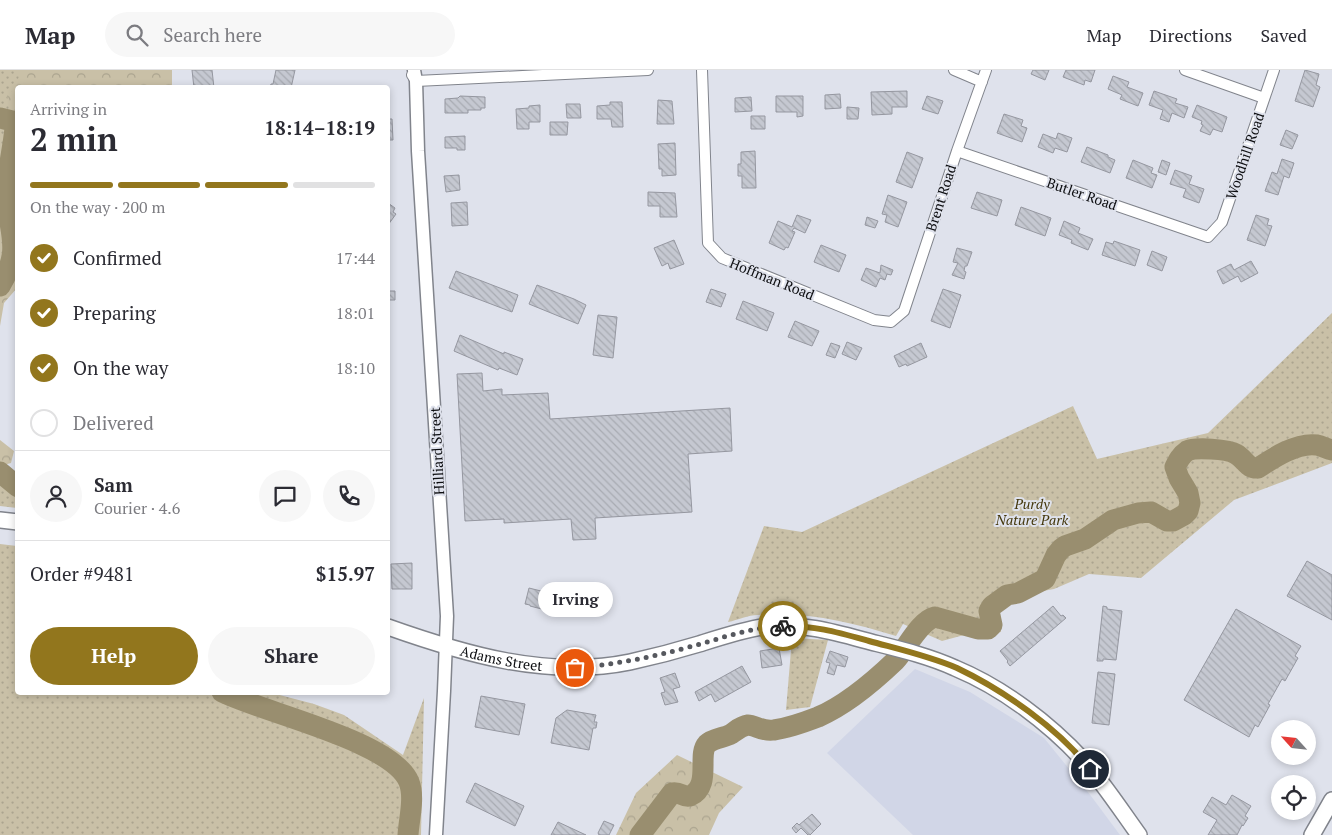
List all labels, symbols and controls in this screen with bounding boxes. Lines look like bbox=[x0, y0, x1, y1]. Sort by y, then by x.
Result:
search box bbox=[105, 12, 455, 57]
text: Map bbox=[25, 19, 75, 51]
icon: search bbox=[123, 21, 151, 49]
text: Search here bbox=[163, 22, 262, 47]
text: Map bbox=[1086, 23, 1121, 47]
text: Directions bbox=[1149, 23, 1232, 47]
text: Saved bbox=[1260, 23, 1307, 47]
text: Arriving in bbox=[30, 98, 107, 120]
street label: Woodhill Road bbox=[1221, 110, 1268, 202]
text: 18:14–18:19 bbox=[264, 115, 375, 140]
text: 2 min bbox=[30, 118, 118, 160]
street label: Brent Road bbox=[921, 162, 960, 234]
street label: Butler Road bbox=[1045, 173, 1120, 214]
text: On the way · 200 m bbox=[30, 196, 165, 218]
icon: check bbox=[30, 244, 58, 272]
text: Confirmed bbox=[73, 245, 162, 270]
text: 17:44 bbox=[336, 247, 375, 269]
street label: Hoffman Road bbox=[727, 253, 817, 304]
icon: check bbox=[30, 299, 58, 327]
text: Preparing bbox=[73, 300, 156, 325]
text: 18:01 bbox=[336, 302, 375, 324]
icon: check bbox=[30, 354, 58, 382]
text: On the way bbox=[73, 355, 168, 380]
text: 18:10 bbox=[336, 357, 375, 379]
street label: Hilliard Street bbox=[425, 406, 448, 495]
text: Delivered bbox=[73, 410, 154, 435]
button: person bbox=[30, 470, 82, 522]
button: chat bbox=[259, 470, 311, 522]
button: phone bbox=[323, 470, 375, 522]
text: Sam bbox=[94, 472, 133, 497]
park label: Purdy Nature Park bbox=[995, 494, 1069, 529]
text: Courier · 4.6 bbox=[94, 497, 180, 519]
text: Order #9481 bbox=[30, 561, 134, 586]
text: $15.97 bbox=[316, 561, 375, 586]
callout: Irving bbox=[538, 583, 612, 618]
text: Irving bbox=[552, 588, 599, 610]
courier bbox=[758, 601, 808, 651]
icon: bike bbox=[769, 612, 797, 640]
button: Help bbox=[30, 627, 198, 685]
button: Share bbox=[208, 627, 375, 685]
street label: Adams Street bbox=[458, 641, 544, 675]
pin bbox=[554, 647, 596, 689]
icon: bag bbox=[561, 654, 589, 682]
north arrow bbox=[1271, 720, 1316, 765]
map controls bbox=[1271, 720, 1316, 820]
pin bbox=[1069, 748, 1111, 790]
icon: home bbox=[1076, 755, 1104, 783]
button: locate bbox=[1271, 775, 1316, 820]

